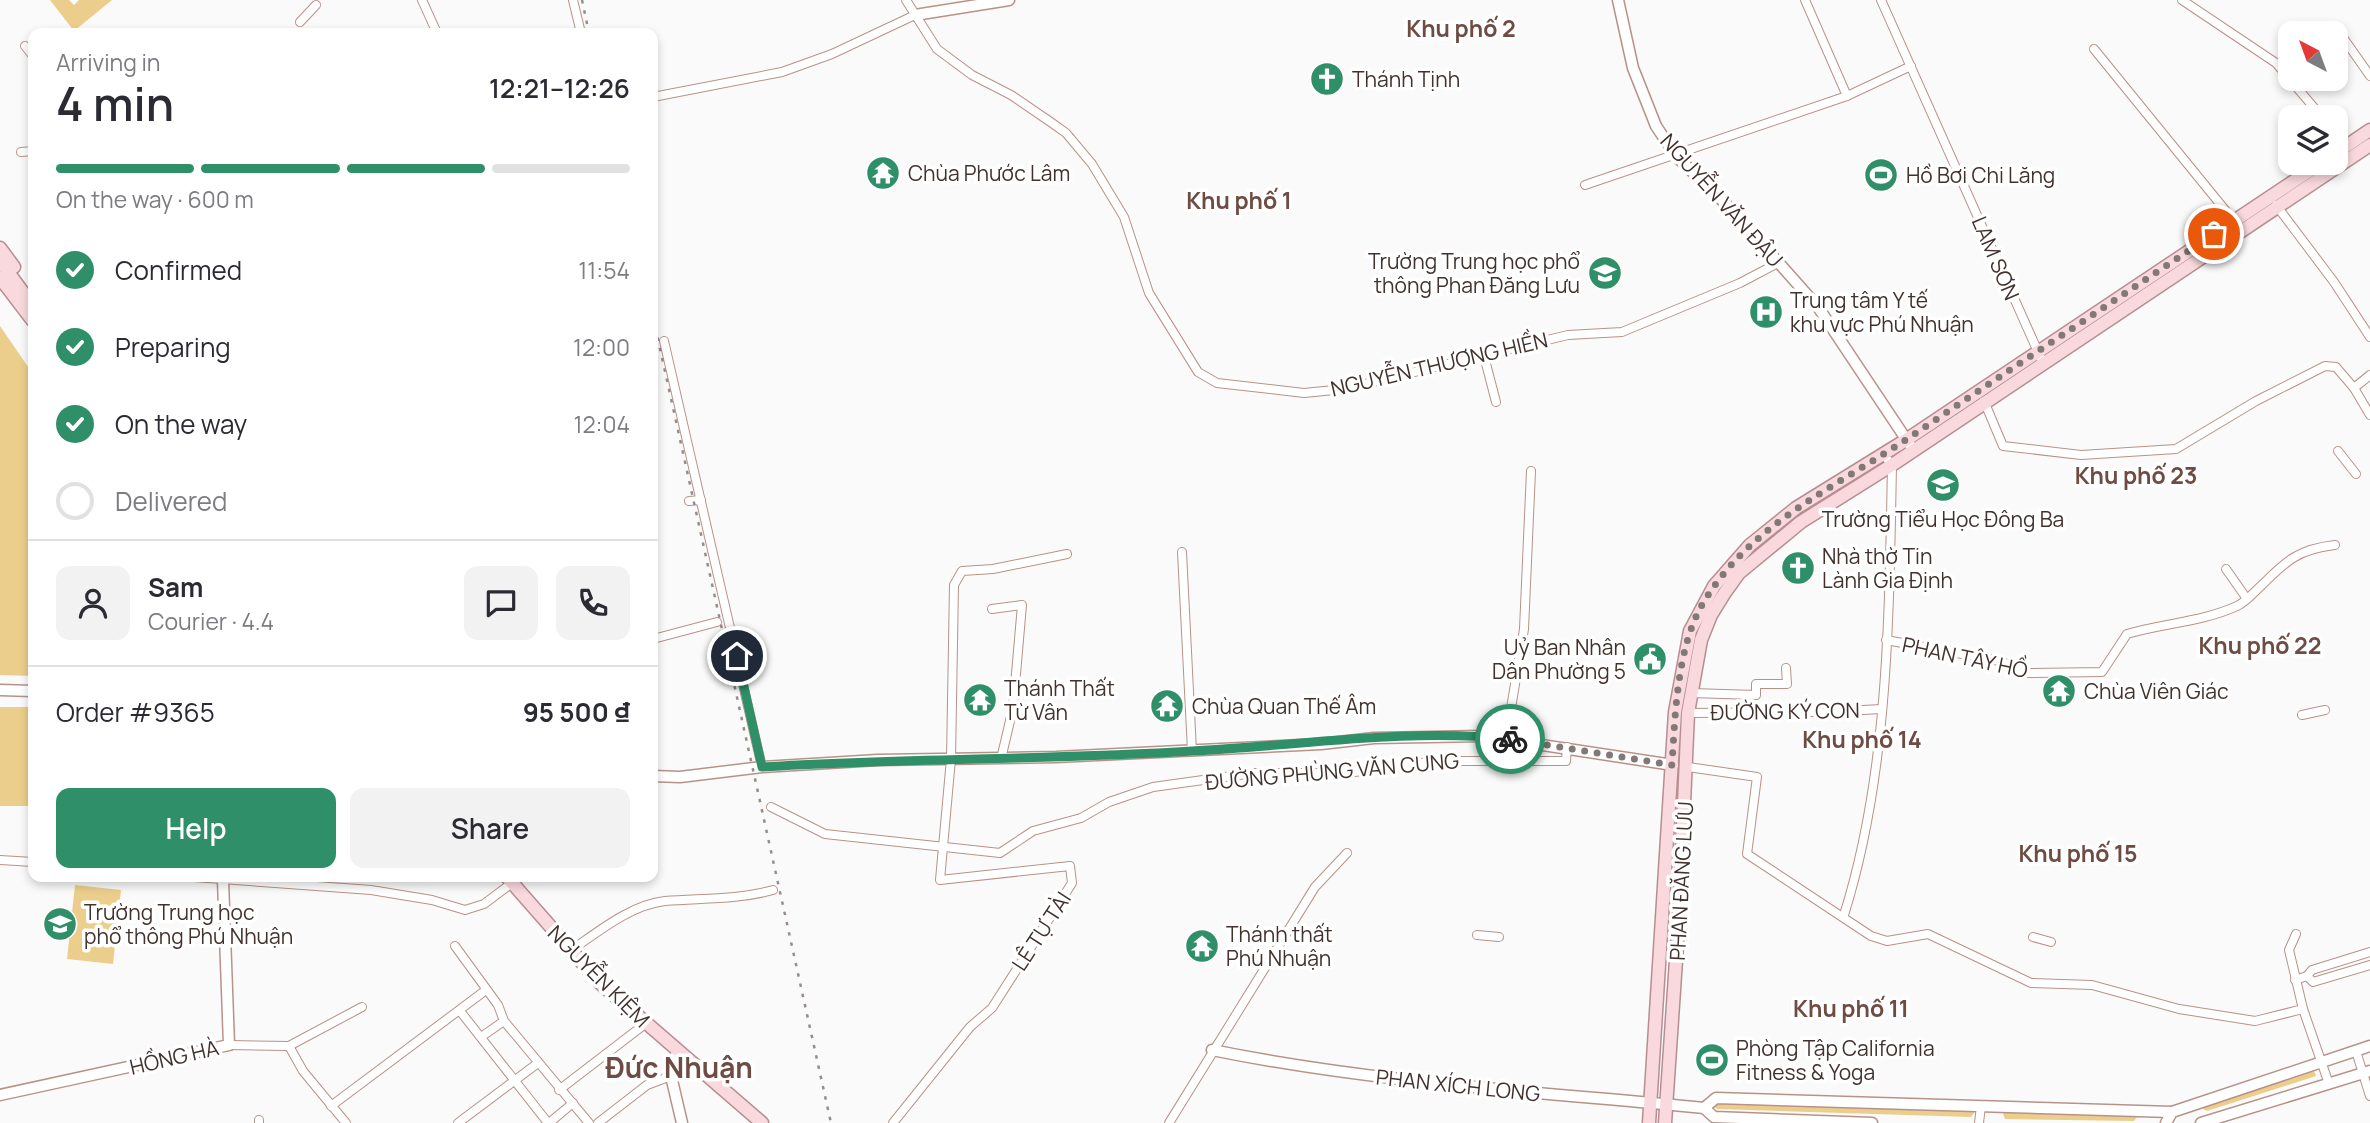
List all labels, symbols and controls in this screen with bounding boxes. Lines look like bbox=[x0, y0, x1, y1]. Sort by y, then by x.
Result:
district label: Khu phố 2 bbox=[1406, 12, 1516, 44]
north arrow bbox=[2278, 21, 2348, 91]
map controls bbox=[2278, 21, 2348, 175]
text: Arriving in bbox=[56, 46, 161, 78]
church icon: Thánh Tịnh bbox=[1308, 60, 1346, 98]
place label: Thánh Tịnh bbox=[1352, 65, 1460, 93]
text: 12:21–12:26 bbox=[489, 70, 630, 106]
text: 4 min bbox=[56, 72, 174, 135]
button: layers bbox=[2278, 105, 2348, 175]
street label: NGUYỄN VĂN ĐẬU bbox=[1655, 126, 1791, 273]
temple icon: Chùa Phước Lâm bbox=[864, 154, 902, 192]
sports icon: Hồ Bơi Chi Lăng bbox=[1862, 156, 1900, 194]
place label: Chùa Phước Lâm bbox=[908, 159, 1070, 187]
place label: Hồ Bơi Chi Lăng bbox=[1906, 161, 2055, 189]
text: On the way · 600 m bbox=[56, 183, 254, 215]
district label: Khu phố 1 bbox=[1186, 184, 1292, 216]
pin bbox=[2184, 204, 2244, 264]
street label: LAM SƠN bbox=[1966, 212, 2026, 304]
icon: bag bbox=[2195, 215, 2233, 253]
place label: Trường Trung học phổ thông Phan Đăng Lưu bbox=[1368, 247, 1581, 299]
icon: check bbox=[56, 251, 94, 289]
text: Confirmed bbox=[115, 252, 242, 288]
text: 11:54 bbox=[578, 254, 630, 286]
school or university icon: Trường Trung học phổ thông Phan Đăng Lưu bbox=[1586, 254, 1624, 292]
place label: Trung tâm Y tế khu vực Phú Nhuận bbox=[1790, 286, 1974, 338]
hospital icon: Trung tâm Y tế khu vực Phú Nhuận bbox=[1747, 293, 1785, 331]
street label: NGUYỄN THƯỢNG HIỀN bbox=[1327, 323, 1550, 403]
icon: check bbox=[56, 328, 94, 366]
text: Preparing bbox=[115, 329, 231, 365]
text: 12:00 bbox=[573, 331, 630, 363]
icon: check bbox=[56, 405, 94, 443]
text: On the way bbox=[115, 406, 247, 442]
text: 12:04 bbox=[573, 408, 630, 440]
district label: Khu phố 23 bbox=[2075, 459, 2197, 491]
school or university icon: Trường Tiểu Học Đông Ba bbox=[1924, 466, 1962, 504]
text: Delivered bbox=[115, 483, 227, 519]
place label: Trường Tiểu Học Đông Ba bbox=[1822, 505, 2064, 533]
place label: Nhà thờ Tin Lành Gia Định bbox=[1822, 542, 1953, 594]
church icon: Nhà thờ Tin Lành Gia Định bbox=[1779, 549, 1817, 587]
button: person bbox=[56, 566, 130, 640]
button: chat bbox=[464, 566, 538, 640]
button: phone bbox=[556, 566, 630, 640]
text: Sam bbox=[148, 569, 203, 605]
text: Courier · 4.4 bbox=[148, 605, 274, 637]
pin bbox=[707, 626, 767, 686]
street label: PHAN TÂY HỒ bbox=[1900, 628, 2031, 684]
district label: Khu phố 22 bbox=[2198, 629, 2322, 661]
place label: Uỷ Ban Nhân Dân Phường 5 bbox=[1492, 633, 1626, 685]
icon: home bbox=[718, 637, 756, 675]
public building icon: Uỷ Ban Nhân Dân Phường 5 bbox=[1631, 640, 1669, 678]
temple icon: Chùa Viên Giác bbox=[2040, 672, 2078, 710]
place label: Thánh Thất Từ Vân bbox=[1004, 674, 1115, 726]
place label: Chùa Viên Giác bbox=[2084, 677, 2229, 705]
temple icon: Thánh Thất Từ Vân bbox=[961, 681, 999, 719]
temple icon: Chùa Quan Thế Âm bbox=[1148, 687, 1186, 725]
place label: Chùa Quan Thế Âm bbox=[1192, 692, 1376, 720]
text: Order #9365 bbox=[56, 694, 215, 730]
text: 95 500 ₫ bbox=[523, 694, 630, 730]
street label: ĐƯỜNG KÝ CON bbox=[1710, 696, 1860, 726]
courier bbox=[1475, 704, 1545, 774]
icon: bike bbox=[1491, 720, 1529, 758]
district label: Khu phố 14 bbox=[1802, 723, 1922, 755]
street label: ĐƯỜNG PHÙNG VĂN CUNG bbox=[1204, 746, 1460, 796]
button: Help bbox=[56, 788, 336, 868]
button: Share bbox=[350, 788, 630, 868]
street label: PHAN ĐĂNG LƯU bbox=[1663, 801, 1699, 961]
district label: Khu phố 15 bbox=[2018, 837, 2138, 869]
street label: LÊ TỰ TÀI bbox=[1005, 886, 1077, 976]
place label: Trường Trung học phổ thông Phú Nhuận bbox=[84, 898, 293, 950]
school or university icon: Trường Trung học phổ thông Phú Nhuận bbox=[41, 905, 79, 943]
street label: NGUYỄN KIỆM bbox=[542, 918, 657, 1033]
place label: Thánh thất Phú Nhuận bbox=[1226, 920, 1333, 972]
temple icon: Thánh thất Phú Nhuận bbox=[1183, 927, 1221, 965]
district label: Khu phố 11 bbox=[1793, 992, 1909, 1024]
street label: HỒNG HÀ bbox=[126, 1031, 221, 1081]
place label: Phòng Tập California Fitness & Yoga bbox=[1736, 1034, 1935, 1086]
sports icon: Phòng Tập California Fitness & Yoga bbox=[1693, 1041, 1731, 1079]
district label: Đức Nhuận bbox=[605, 1048, 753, 1086]
street label: PHAN XÍCH LONG bbox=[1375, 1062, 1542, 1108]

